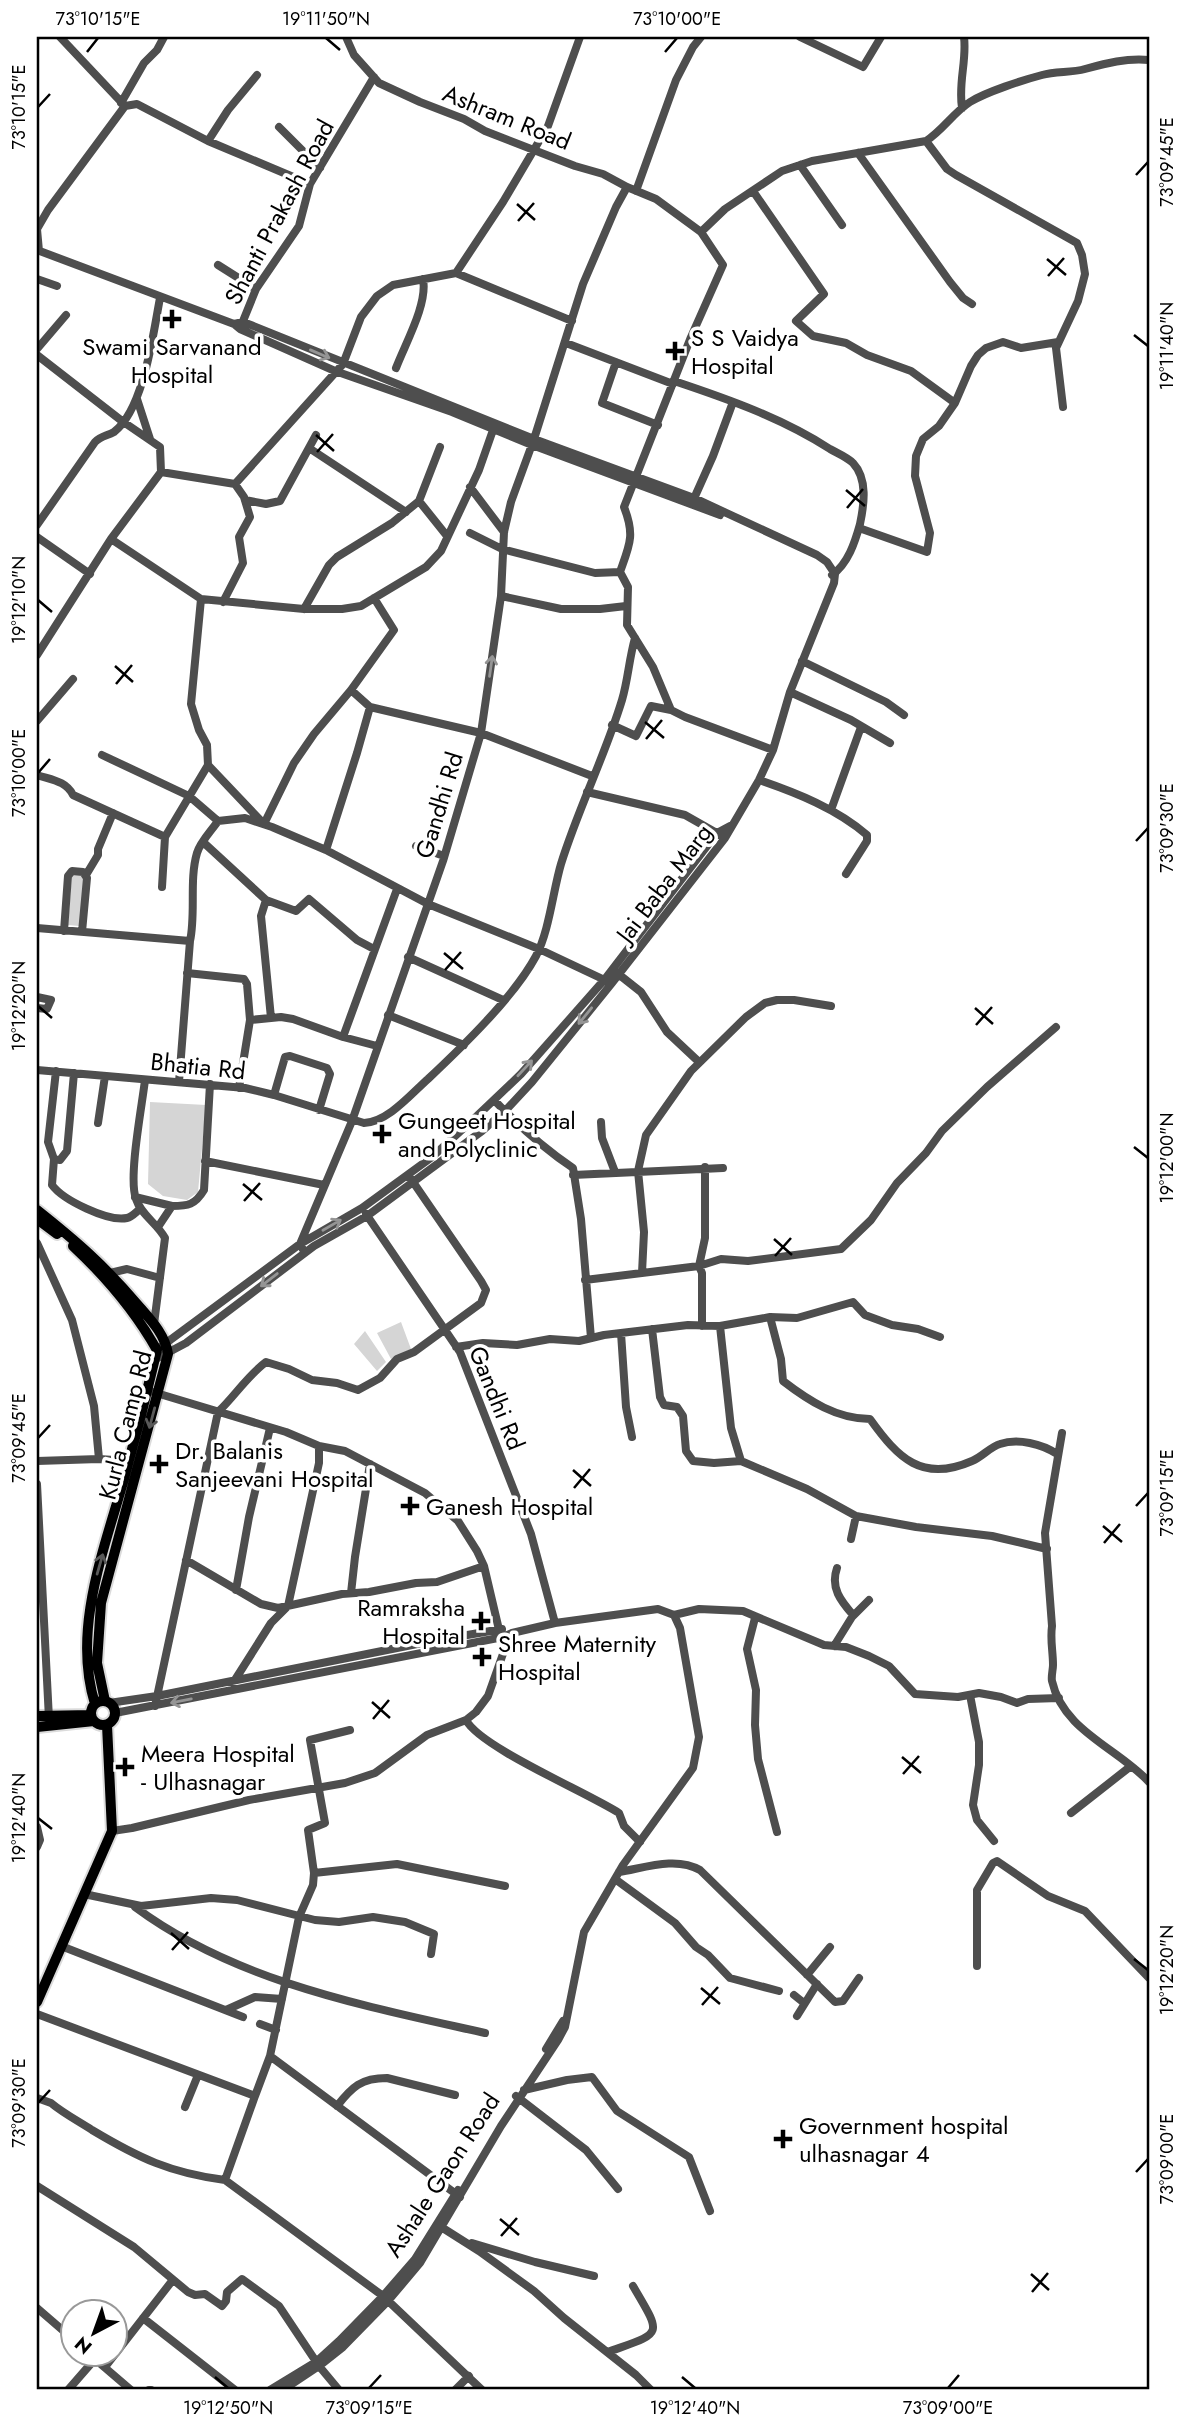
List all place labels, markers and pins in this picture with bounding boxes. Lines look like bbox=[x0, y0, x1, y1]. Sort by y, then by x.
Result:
marker: Swami Sarvanand Hospital bbox=[162, 309, 182, 329]
place label: S S Vaidya Hospital bbox=[691, 320, 799, 383]
place label: Swami Sarvanand Hospital bbox=[82, 329, 262, 392]
marker: S S Vaidya Hospital bbox=[665, 341, 685, 361]
place label: Gungeet Hospital and Polyclinic bbox=[398, 1103, 576, 1166]
marker: Gungeet Hospital and Polyclinic bbox=[372, 1124, 392, 1144]
place label: Dr. Balanis Sanjeevani Hospital bbox=[175, 1433, 373, 1496]
marker: Dr. Balanis Sanjeevani Hospital bbox=[149, 1454, 169, 1474]
place label: Ganesh Hospital bbox=[426, 1489, 593, 1524]
marker: Ganesh Hospital bbox=[400, 1496, 420, 1516]
place label: Ramraksha Hospital bbox=[357, 1590, 465, 1653]
marker: Ramraksha Hospital bbox=[471, 1611, 491, 1631]
place label: Shree Maternity Hospital bbox=[498, 1626, 656, 1689]
marker: Shree Maternity Hospital bbox=[472, 1647, 492, 1667]
place label: Meera Hospital - Ulhasnagar bbox=[141, 1736, 295, 1799]
marker: Meera Hospital - Ulhasnagar bbox=[115, 1757, 135, 1777]
place label: Government hospital ulhasnagar 4 bbox=[799, 2108, 1009, 2171]
marker: Government hospital ulhasnagar 4 bbox=[773, 2129, 793, 2149]

